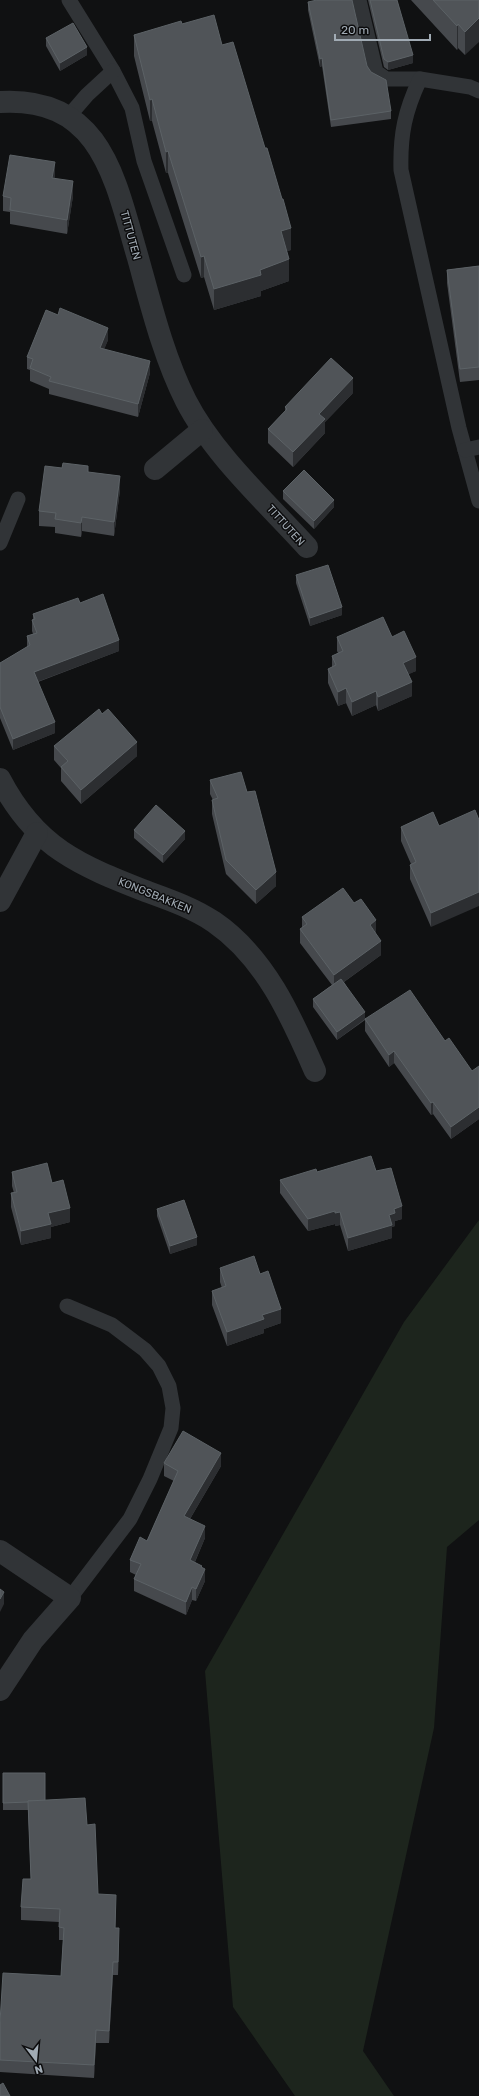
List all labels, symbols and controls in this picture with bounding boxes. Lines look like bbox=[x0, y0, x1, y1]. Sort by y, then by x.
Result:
scale bar bbox=[335, 16, 430, 42]
text: 20 m bbox=[341, 23, 369, 37]
street label: TITTUTEN bbox=[118, 209, 143, 261]
street label: TITTUTEN bbox=[264, 502, 307, 548]
street label: KONGSBAKKEN bbox=[116, 875, 193, 916]
north arrow bbox=[16, 2040, 56, 2080]
text: N bbox=[33, 2062, 44, 2076]

